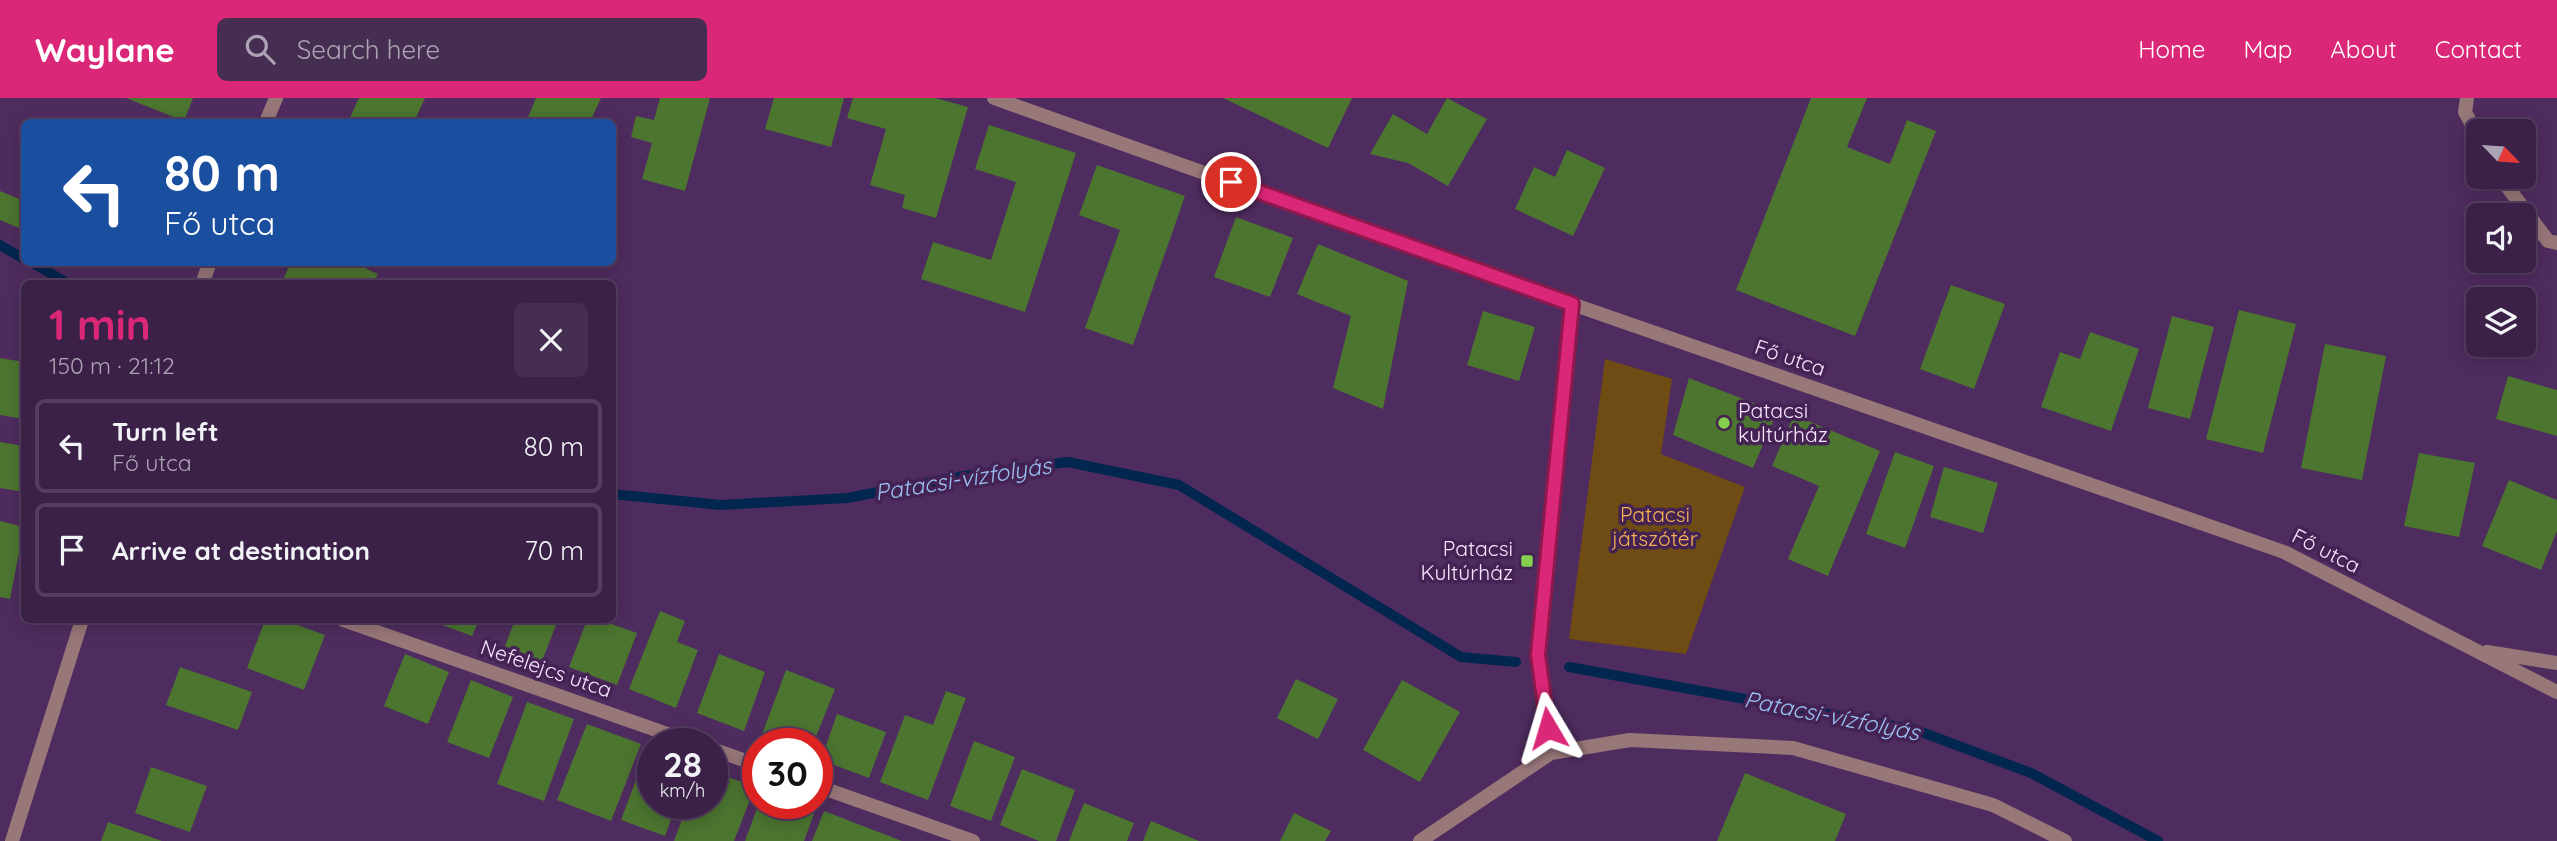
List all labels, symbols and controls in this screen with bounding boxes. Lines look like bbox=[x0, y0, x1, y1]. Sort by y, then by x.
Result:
search box bbox=[217, 18, 707, 81]
text: Waylane bbox=[35, 29, 175, 70]
icon: search bbox=[241, 30, 279, 68]
text: Search here bbox=[297, 33, 440, 66]
text: Home bbox=[2138, 34, 2205, 64]
text: Map bbox=[2243, 34, 2292, 64]
text: About bbox=[2330, 34, 2397, 64]
text: Contact bbox=[2435, 34, 2522, 64]
north arrow bbox=[2466, 119, 2536, 189]
map controls bbox=[2466, 119, 2536, 357]
text: 80 m bbox=[164, 142, 280, 203]
icon: left bbox=[49, 147, 140, 238]
pin bbox=[1201, 152, 1261, 212]
icon: arrive bbox=[1212, 163, 1250, 201]
text: Fő utca bbox=[164, 203, 275, 243]
button: sound bbox=[2466, 203, 2536, 273]
button: layers bbox=[2466, 287, 2536, 357]
text: 1 min bbox=[49, 298, 151, 351]
button: close bbox=[514, 303, 588, 377]
street label: Fő utca bbox=[1752, 333, 1829, 381]
text: 150 m · 21:12 bbox=[49, 351, 175, 380]
place label: Patacsi kultúrház bbox=[1738, 397, 1828, 447]
text: Turn left bbox=[112, 415, 219, 448]
marker: Patacsi kultúrház bbox=[1716, 415, 1732, 431]
icon: left bbox=[53, 427, 91, 465]
text: 80 m bbox=[524, 430, 584, 463]
text: Fő utca bbox=[112, 448, 192, 477]
water label: Patacsi-vízfolyás bbox=[873, 450, 1055, 507]
park label: Patacsi játszótér bbox=[1611, 501, 1698, 551]
street label: Fő utca bbox=[2288, 522, 2365, 578]
icon: arrive bbox=[53, 531, 91, 569]
text: Arrive at destination bbox=[112, 534, 370, 567]
text: 70 m bbox=[524, 534, 584, 567]
place label: Patacsi Kultúrház bbox=[1420, 535, 1513, 585]
marker: Patacsi Kultúrház bbox=[1519, 553, 1535, 569]
street label: Nefelejcs utca bbox=[477, 633, 615, 703]
water label: Patacsi-vízfolyás bbox=[1742, 684, 1924, 747]
position arrow bbox=[1511, 691, 1585, 765]
speed limit sign: 30 bbox=[742, 728, 833, 819]
text: 28 bbox=[663, 742, 702, 786]
text: km/h bbox=[660, 779, 705, 802]

